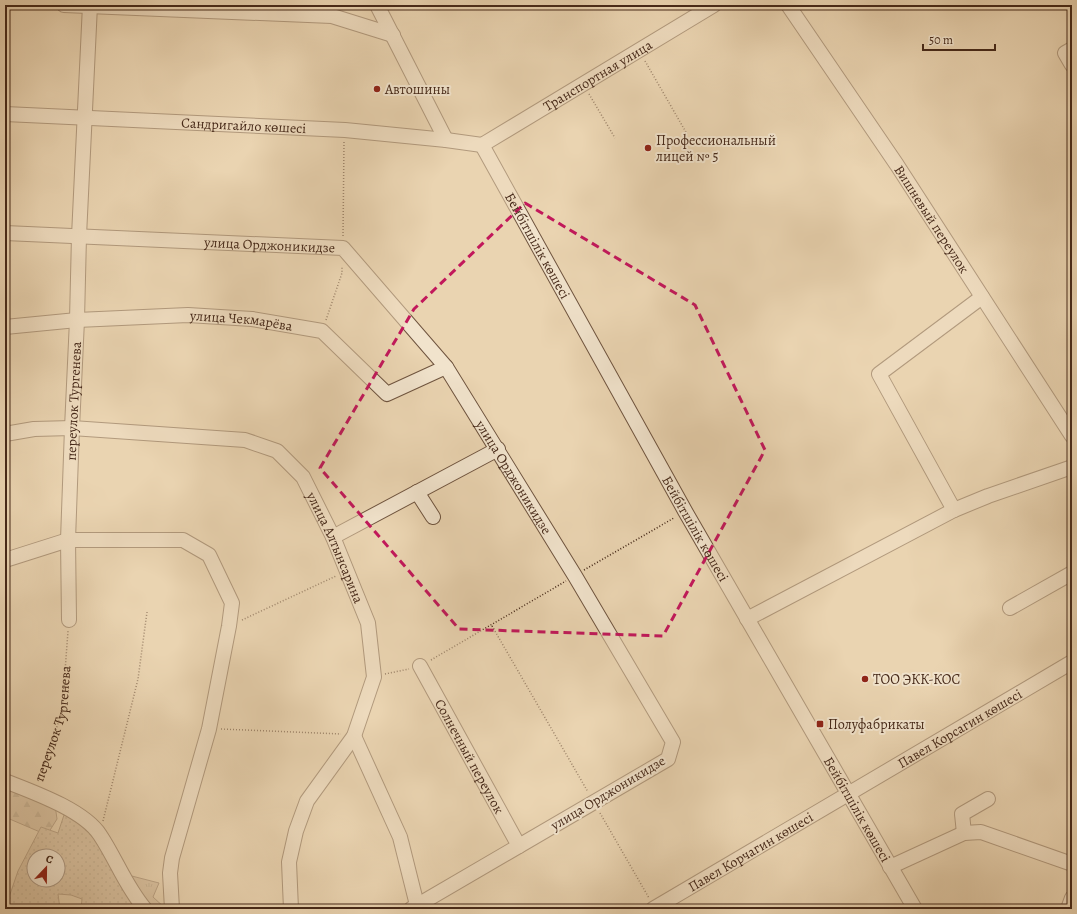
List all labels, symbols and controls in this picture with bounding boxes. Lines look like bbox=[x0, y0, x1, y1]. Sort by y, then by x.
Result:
scale bar bbox=[923, 26, 995, 52]
text: 50 m bbox=[929, 32, 953, 48]
street label: Транспортная улица bbox=[540, 35, 656, 115]
place label: Автошины bbox=[384, 80, 450, 99]
marker: Автошины bbox=[372, 84, 382, 94]
street label: Сандригайло көшесі bbox=[181, 113, 307, 138]
place label: Профессиональный лицей № 5 bbox=[656, 131, 776, 166]
marker: Профессиональный лицей № 5 bbox=[643, 143, 653, 153]
street label: Вишневый переулок bbox=[890, 161, 974, 277]
street label: Бейбітшілік көшесі bbox=[501, 189, 575, 302]
street label: улица Орджоникидзе bbox=[203, 232, 336, 257]
street label: улица Чекмарёва bbox=[188, 306, 295, 335]
street label: переулок Тургенева bbox=[61, 341, 86, 461]
street label: улица Орджоникидзе bbox=[471, 415, 556, 538]
street label: Бейбітшілік көшесі bbox=[658, 472, 733, 585]
street label: улица Алтынсарина bbox=[302, 488, 369, 606]
street label: переулок Тургенева bbox=[29, 664, 75, 784]
place label: ТОО ЭКК-КОС bbox=[873, 670, 961, 689]
marker: ТОО ЭКК-КОС bbox=[860, 674, 870, 684]
street label: Павел Корсагин көшесі bbox=[894, 684, 1025, 772]
street label: Солнечный переулок bbox=[430, 696, 509, 817]
place label: Полуфабрикаты bbox=[828, 715, 925, 734]
marker: Полуфабрикаты bbox=[815, 719, 825, 729]
street label: улица Орджоникидзе bbox=[546, 751, 669, 835]
street label: Бейбітшілік көшесі bbox=[819, 753, 895, 866]
street label: Павел Корчагин көшесі bbox=[684, 807, 816, 896]
north arrow bbox=[26, 848, 66, 888]
text: С bbox=[44, 851, 56, 867]

